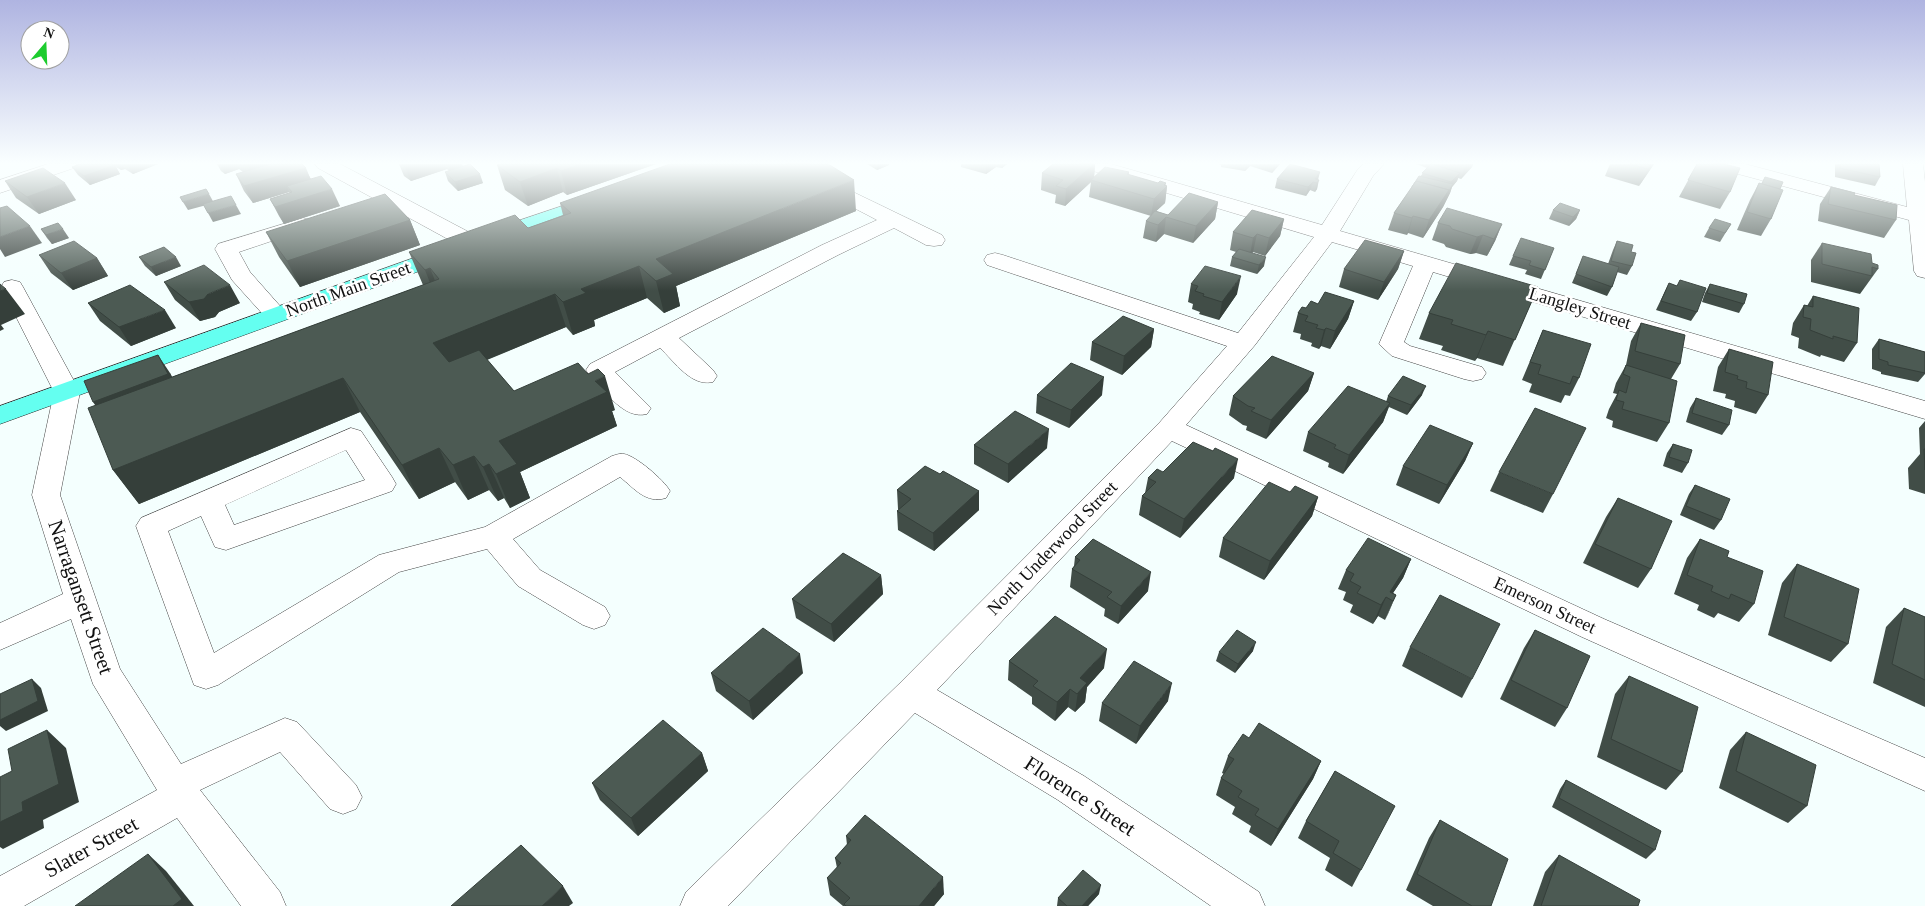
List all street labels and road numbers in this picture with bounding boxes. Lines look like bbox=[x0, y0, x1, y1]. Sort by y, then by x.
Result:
street label: North Main Street bbox=[283, 257, 413, 321]
street label: Langley Street bbox=[1527, 283, 1633, 333]
street label: North Underwood Street bbox=[983, 477, 1121, 619]
street label: Narragansett Street bbox=[43, 517, 119, 677]
street label: Emerson Street bbox=[1491, 573, 1599, 637]
street label: Florence Street bbox=[1020, 751, 1140, 841]
street label: Slater Street bbox=[40, 811, 142, 883]

